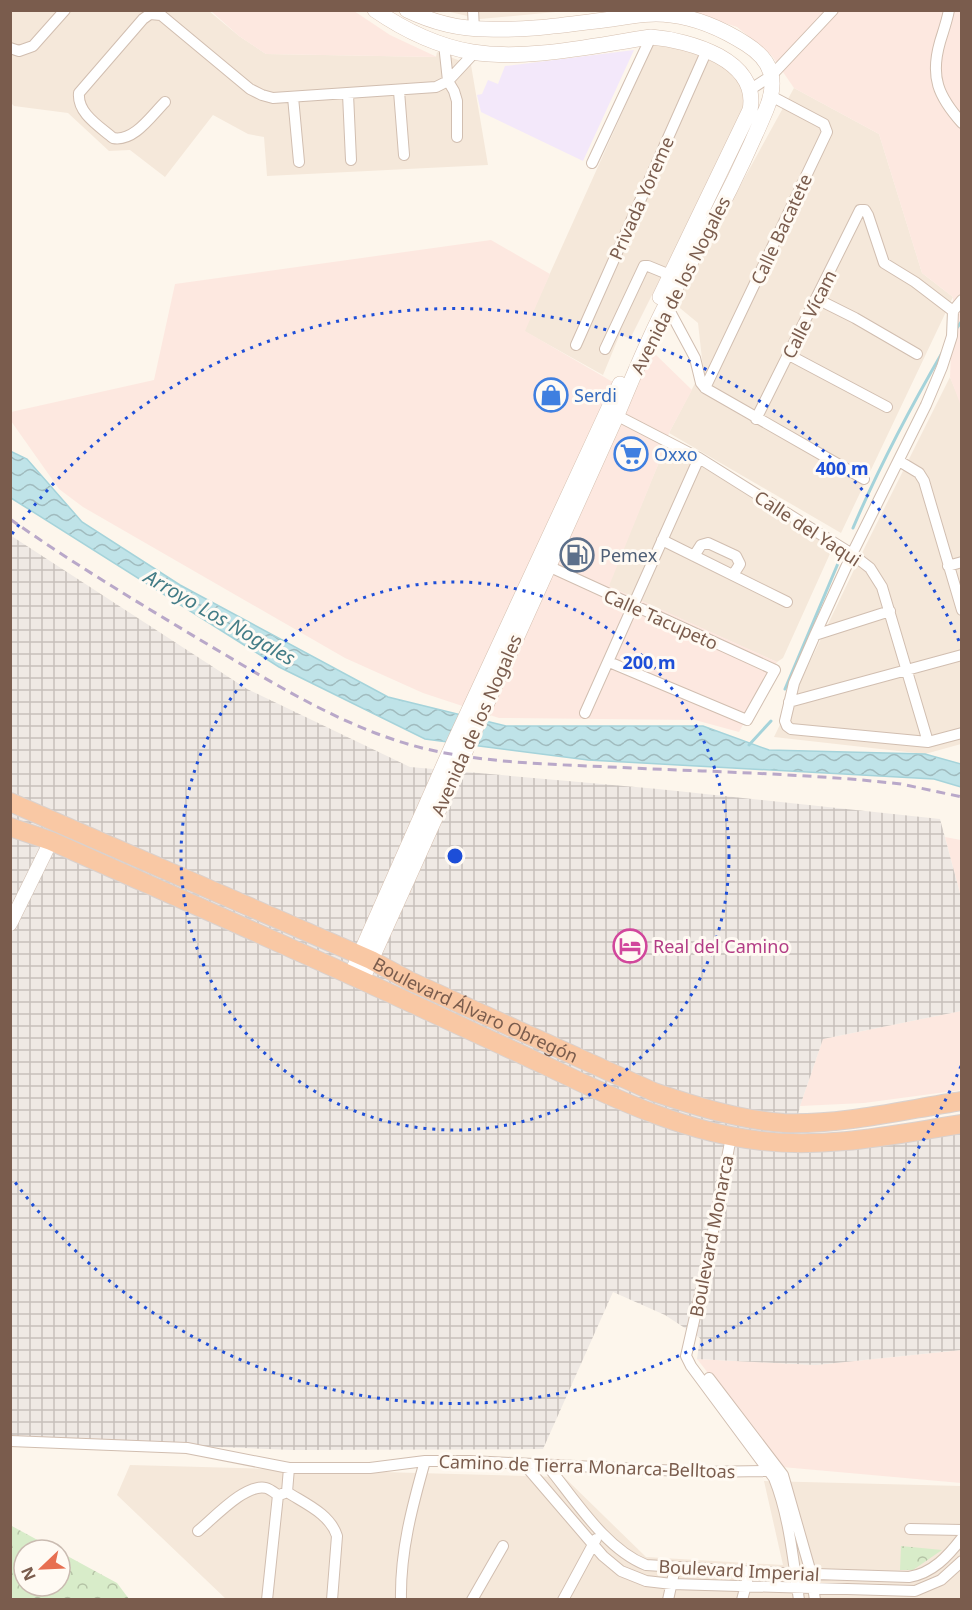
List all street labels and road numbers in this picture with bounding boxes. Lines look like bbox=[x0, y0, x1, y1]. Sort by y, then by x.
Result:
street label: Privada Yoreme bbox=[603, 133, 679, 263]
street label: Calle Bacatete bbox=[745, 170, 817, 288]
street label: Avenida de los Nogales bbox=[625, 192, 735, 378]
street label: Calle Vícam bbox=[776, 266, 842, 362]
street label: Calle del Yaqui bbox=[750, 485, 866, 571]
street label: Calle Tacupeto bbox=[600, 583, 722, 655]
street label: Avenida de los Nogales bbox=[425, 630, 527, 820]
street label: Boulevard Álvaro Obregón bbox=[369, 951, 582, 1068]
street label: Boulevard Monarca bbox=[684, 1153, 738, 1319]
street label: Camino de Tierra Monarca-Belltoas bbox=[438, 1449, 736, 1483]
street label: Boulevard Imperial bbox=[658, 1554, 820, 1586]

